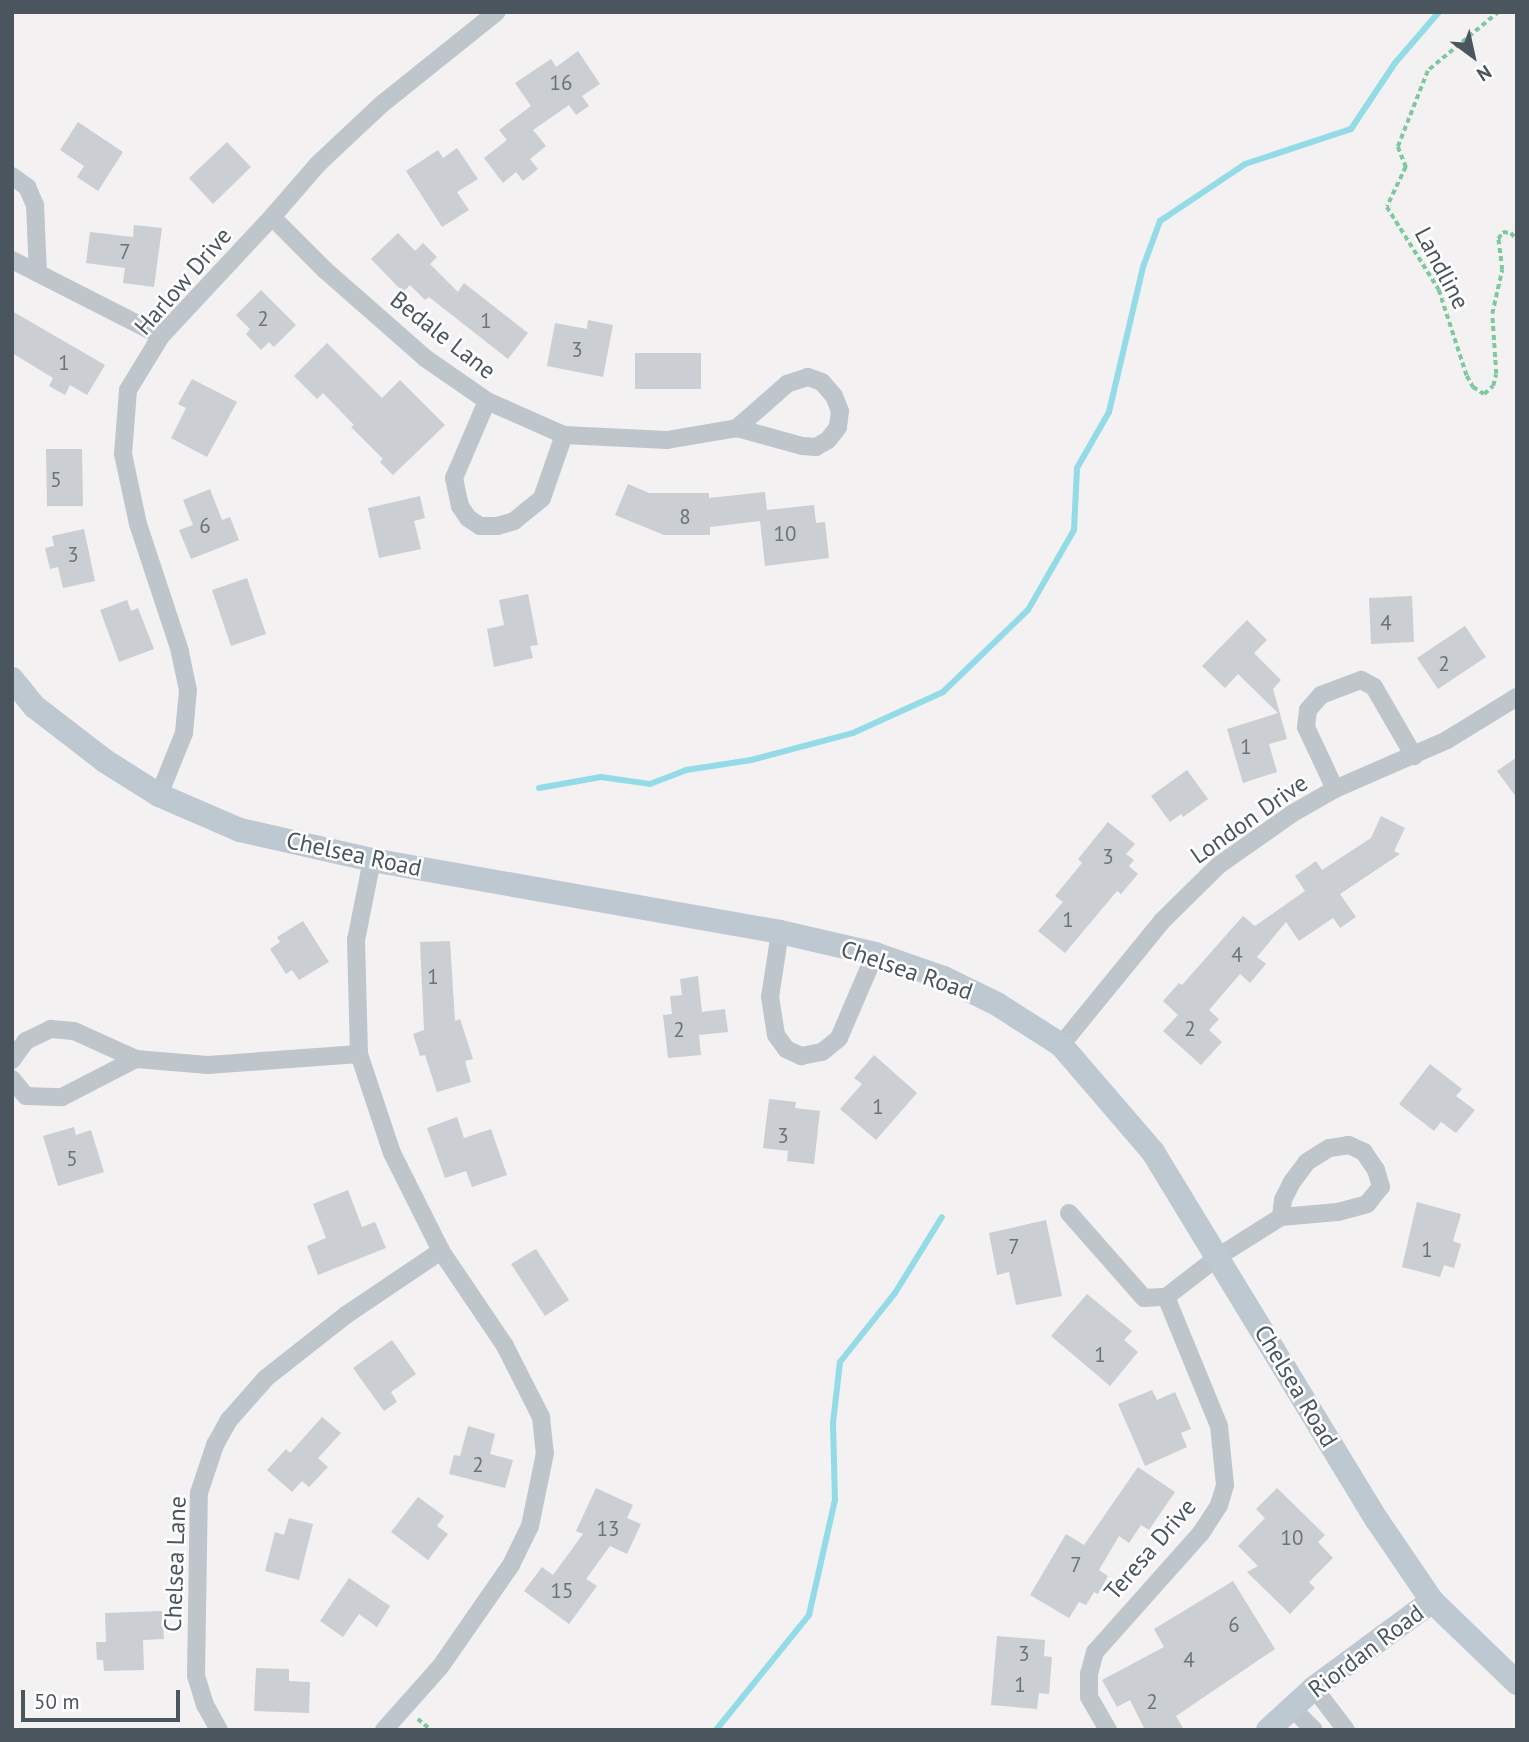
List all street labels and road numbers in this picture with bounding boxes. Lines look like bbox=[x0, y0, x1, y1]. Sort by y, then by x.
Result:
street label: Harlow Drive bbox=[128, 221, 238, 341]
street label: Landline bbox=[1408, 222, 1476, 314]
street label: Bedale Lane bbox=[385, 285, 501, 385]
street label: London Drive bbox=[1185, 768, 1313, 870]
street label: Chelsea Road bbox=[284, 826, 424, 882]
street label: Chelsea Road bbox=[837, 934, 977, 1006]
street label: Chelsea Road bbox=[1248, 1320, 1344, 1452]
street label: Teresa Drive bbox=[1098, 1492, 1202, 1606]
street label: Chelsea Lane bbox=[158, 1496, 192, 1632]
street label: Riordan Road bbox=[1303, 1598, 1429, 1704]

